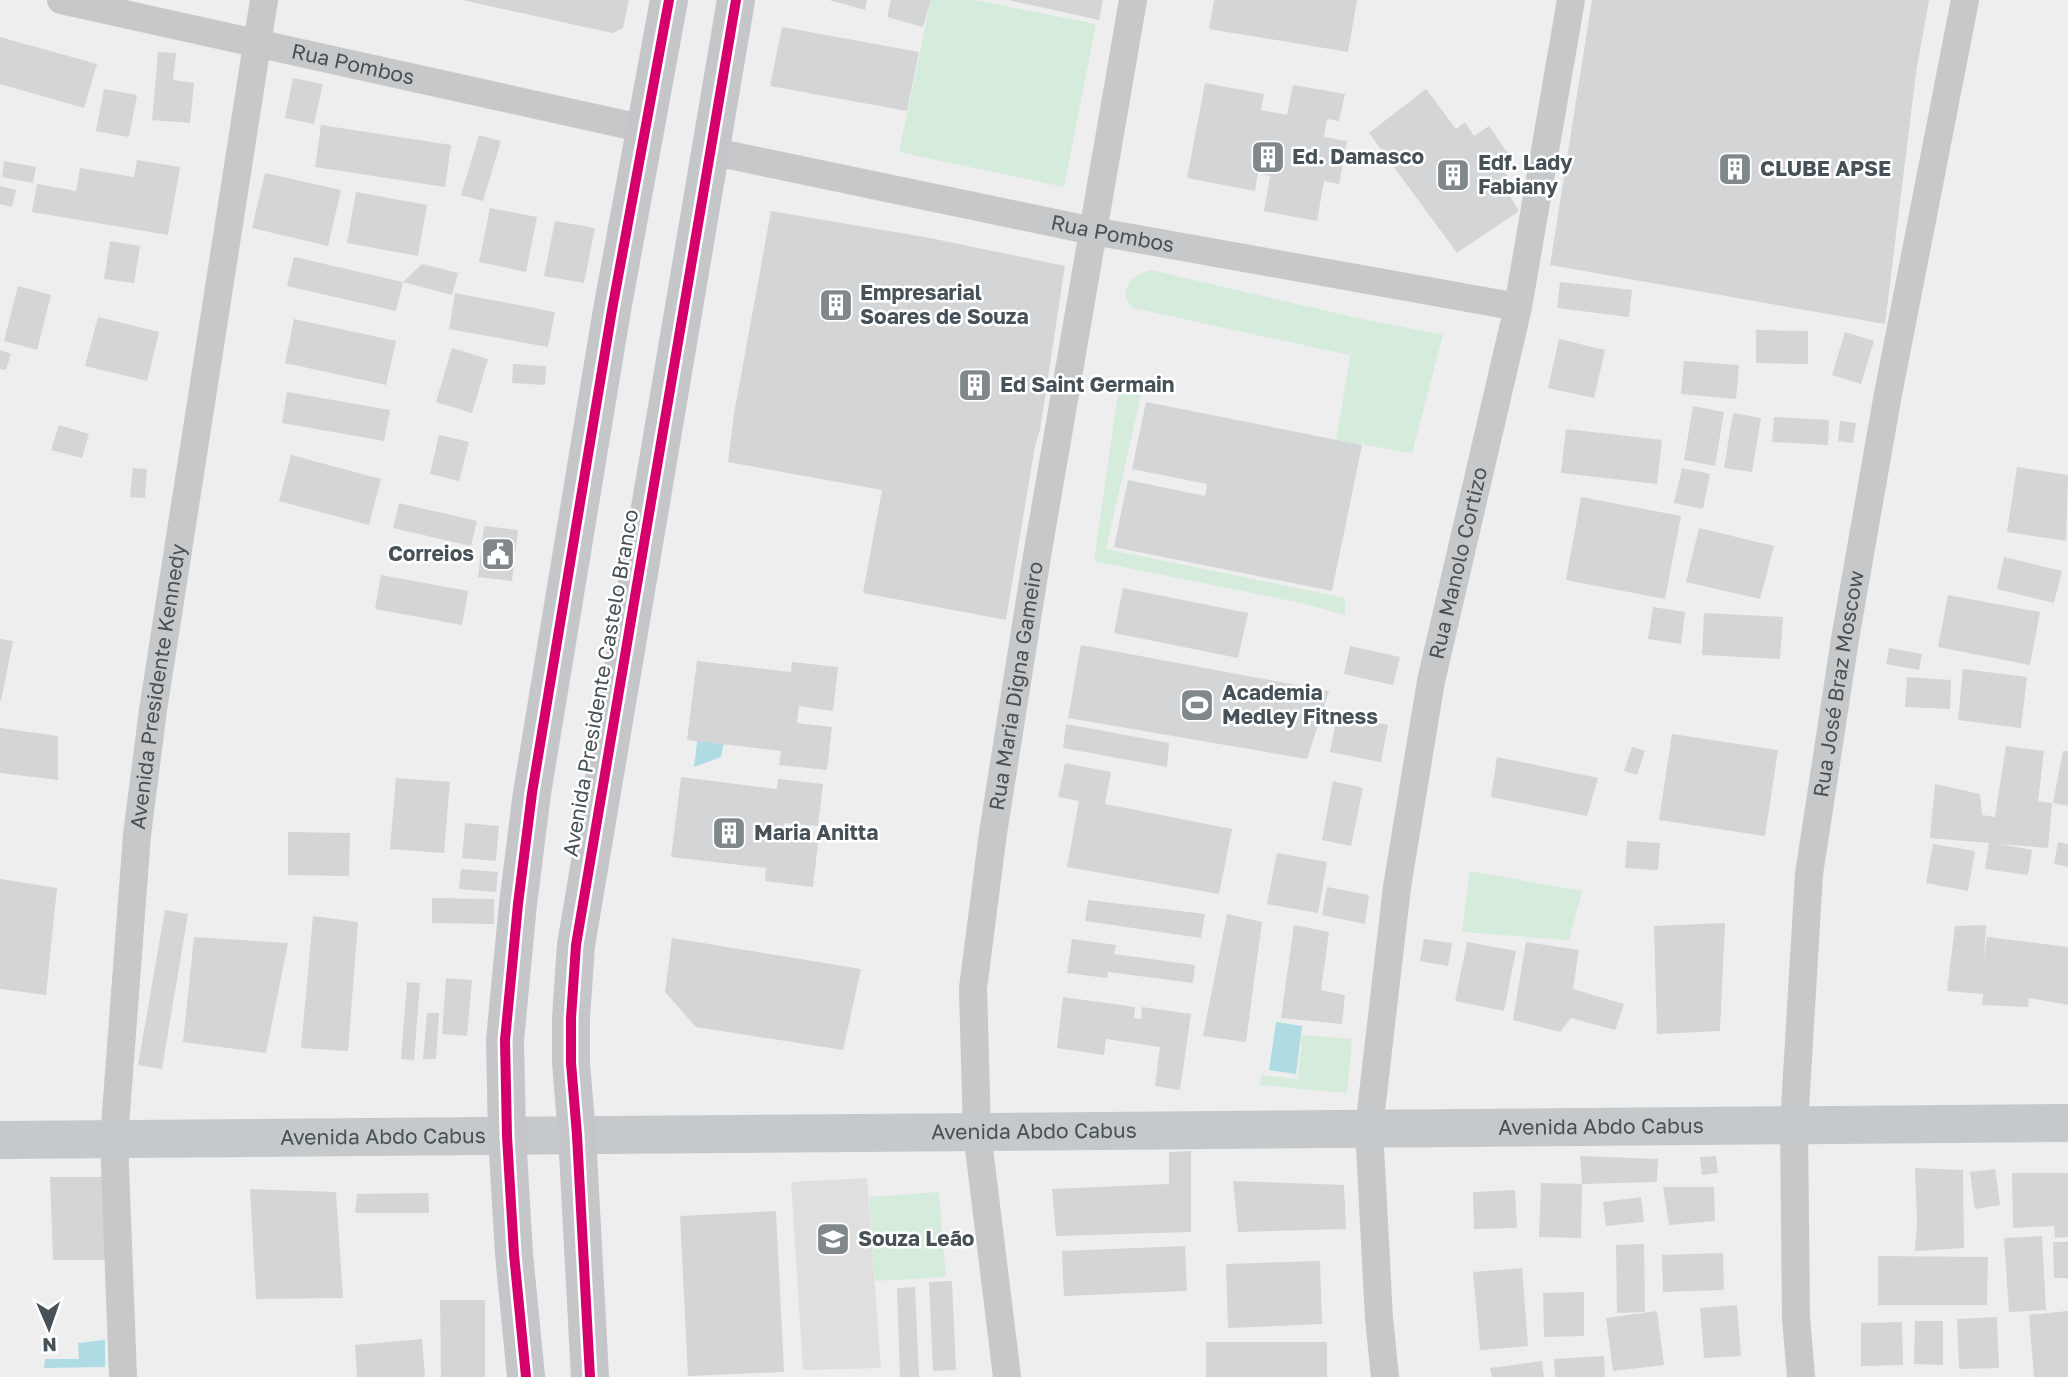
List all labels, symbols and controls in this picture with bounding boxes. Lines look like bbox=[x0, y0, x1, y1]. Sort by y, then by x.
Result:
street label: Rua Pombos bbox=[289, 37, 417, 90]
building icon: Ed. Damasco bbox=[1249, 138, 1287, 176]
place label: Ed. Damasco bbox=[1292, 143, 1424, 169]
place label: Edf. Lady Fabiany bbox=[1478, 149, 1573, 199]
building icon: CLUBE APSE bbox=[1716, 150, 1754, 188]
place label: CLUBE APSE bbox=[1760, 155, 1891, 181]
building icon: Edf. Lady Fabiany bbox=[1434, 156, 1472, 194]
street label: Rua Pombos bbox=[1049, 209, 1176, 257]
place label: Empresarial Soares de Souza bbox=[860, 279, 1029, 329]
building icon: Empresarial Soares de Souza bbox=[817, 286, 855, 324]
building icon: Ed Saint Germain bbox=[956, 366, 994, 404]
place label: Ed Saint Germain bbox=[1000, 371, 1175, 397]
street label: Rua Manolo Cortizo bbox=[1423, 464, 1492, 662]
street label: Avenida Presidente Castelo Branco bbox=[557, 507, 643, 859]
public building icon: Correios bbox=[479, 535, 517, 573]
place label: Correios bbox=[388, 540, 474, 566]
street label: Avenida Presidente Kennedy bbox=[124, 542, 191, 831]
street label: Rua Maria Digna Gameiro bbox=[983, 560, 1048, 812]
street label: Rua José Braz Moscow bbox=[1807, 568, 1869, 799]
place label: Academia Medley Fitness bbox=[1222, 679, 1378, 729]
sports icon: Academia Medley Fitness bbox=[1178, 686, 1216, 724]
building icon: Maria Anitta bbox=[710, 814, 748, 852]
place label: Maria Anitta bbox=[754, 819, 878, 845]
street label: Avenida Abdo Cabus bbox=[1498, 1112, 1704, 1140]
street label: Avenida Abdo Cabus bbox=[931, 1117, 1137, 1144]
street label: Avenida Abdo Cabus bbox=[280, 1122, 486, 1150]
school or university icon: Souza Leão bbox=[814, 1220, 852, 1258]
place label: Souza Leão bbox=[858, 1225, 974, 1251]
north arrow bbox=[14, 1293, 84, 1363]
text: N bbox=[42, 1334, 57, 1357]

